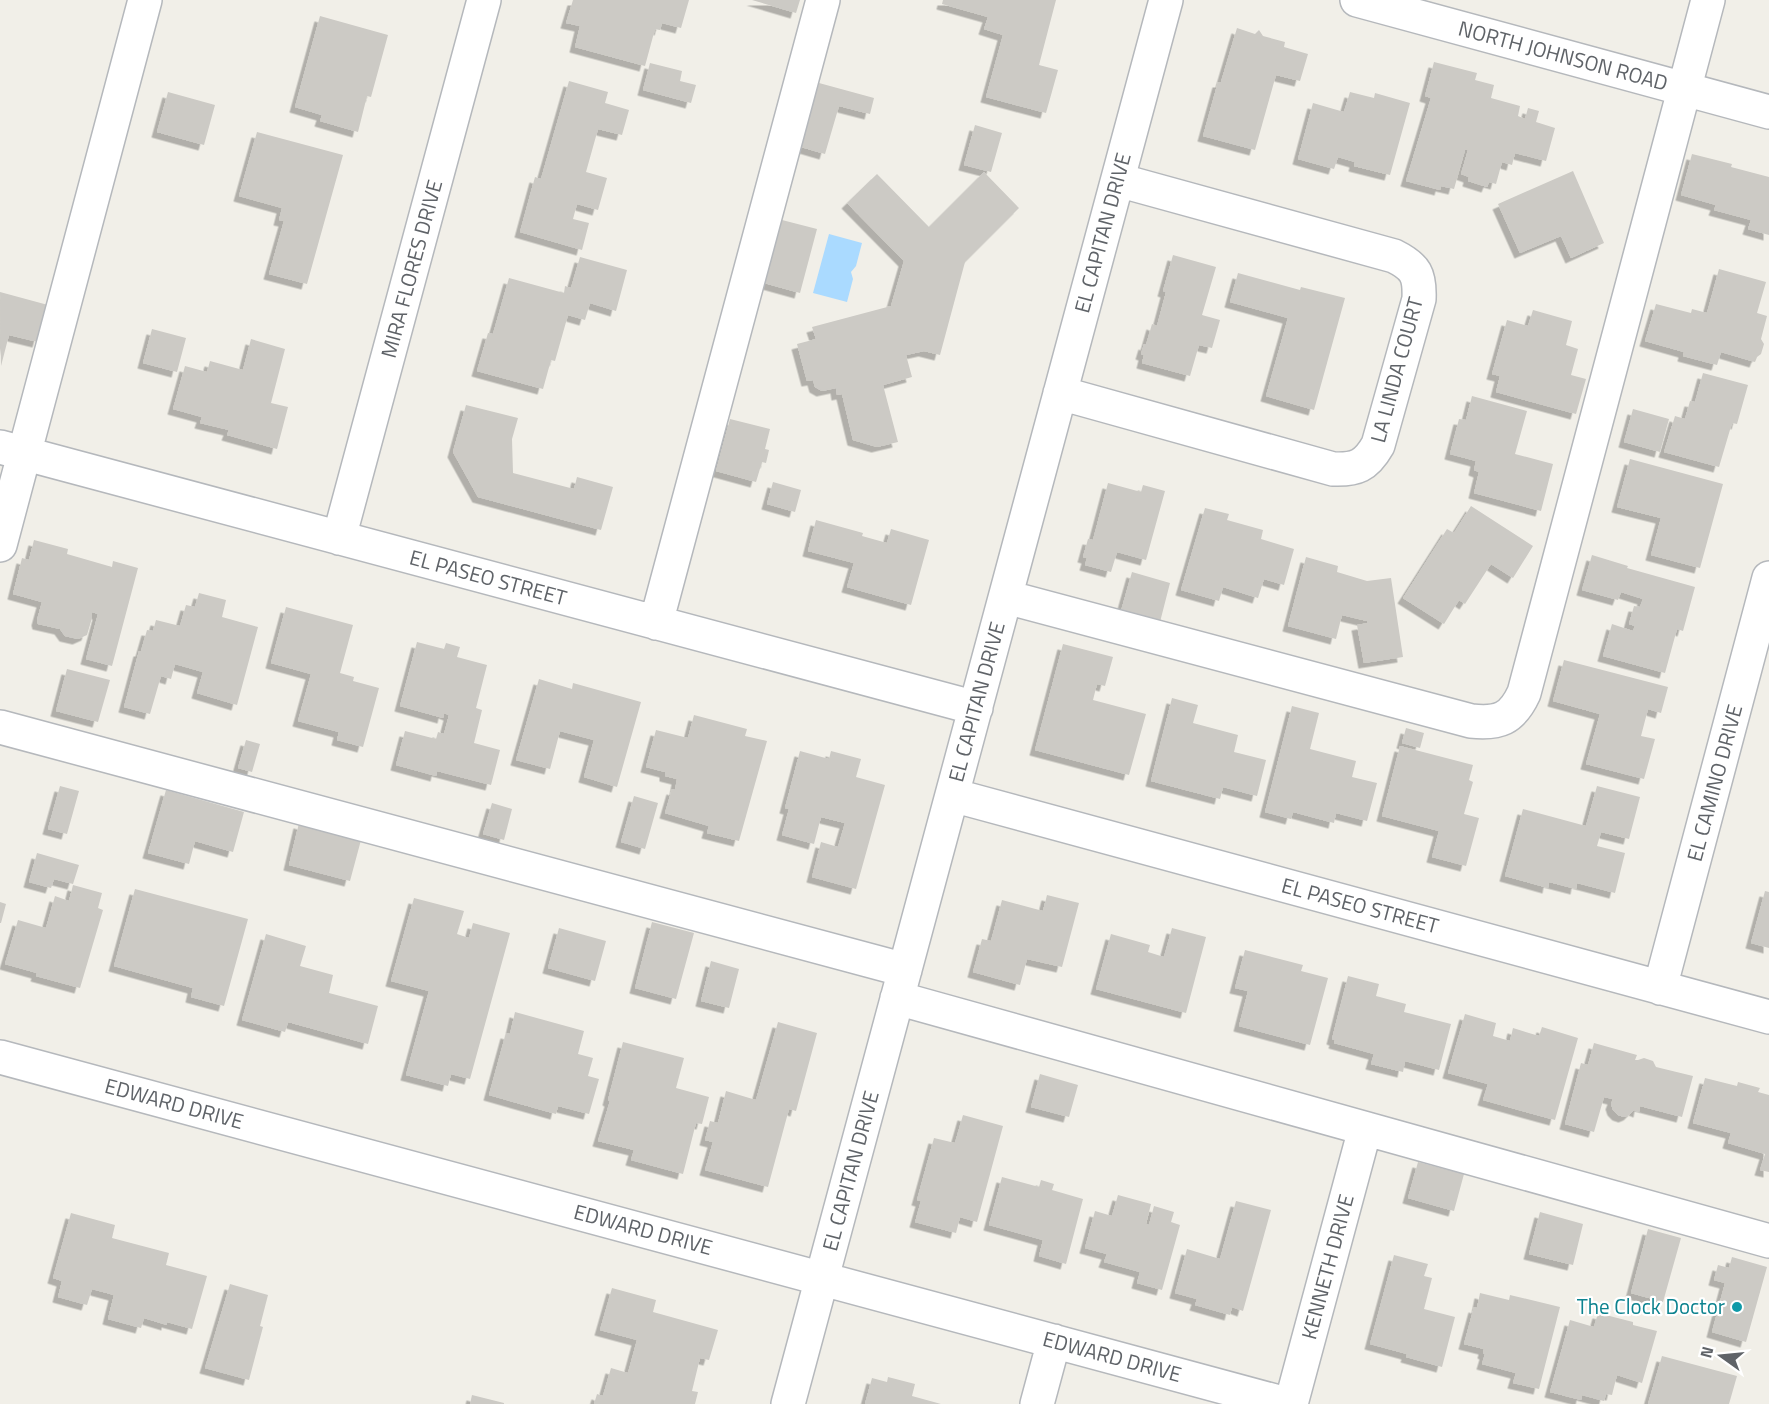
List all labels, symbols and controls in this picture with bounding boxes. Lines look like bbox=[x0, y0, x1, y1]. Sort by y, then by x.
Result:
street label: NORTH JOHNSON ROAD bbox=[1455, 12, 1672, 98]
street label: EL CAPITAN DRIVE bbox=[1065, 149, 1139, 316]
street label: MIRA FLORES DRIVE bbox=[372, 176, 450, 361]
street label: LA LINDA COURT bbox=[1361, 293, 1431, 446]
street label: EL PASEO STREET bbox=[406, 541, 570, 613]
street label: EL CAPITAN DRIVE bbox=[939, 618, 1013, 785]
street label: EL CAMINO DRIVE bbox=[1678, 701, 1750, 865]
street label: EL PASEO STREET bbox=[1278, 869, 1442, 941]
street label: EDWARD DRIVE bbox=[101, 1069, 247, 1137]
street label: EL CAPITAN DRIVE bbox=[813, 1087, 887, 1254]
street label: KENNETH DRIVE bbox=[1292, 1191, 1362, 1343]
street label: EDWARD DRIVE bbox=[570, 1195, 716, 1263]
place label: The Clock Doctor bbox=[1577, 1290, 1725, 1322]
marker: The Clock Doctor bbox=[1730, 1300, 1744, 1314]
street label: EDWARD DRIVE bbox=[1039, 1322, 1185, 1390]
north arrow bbox=[1691, 1326, 1751, 1386]
text: N bbox=[1693, 1344, 1720, 1361]

